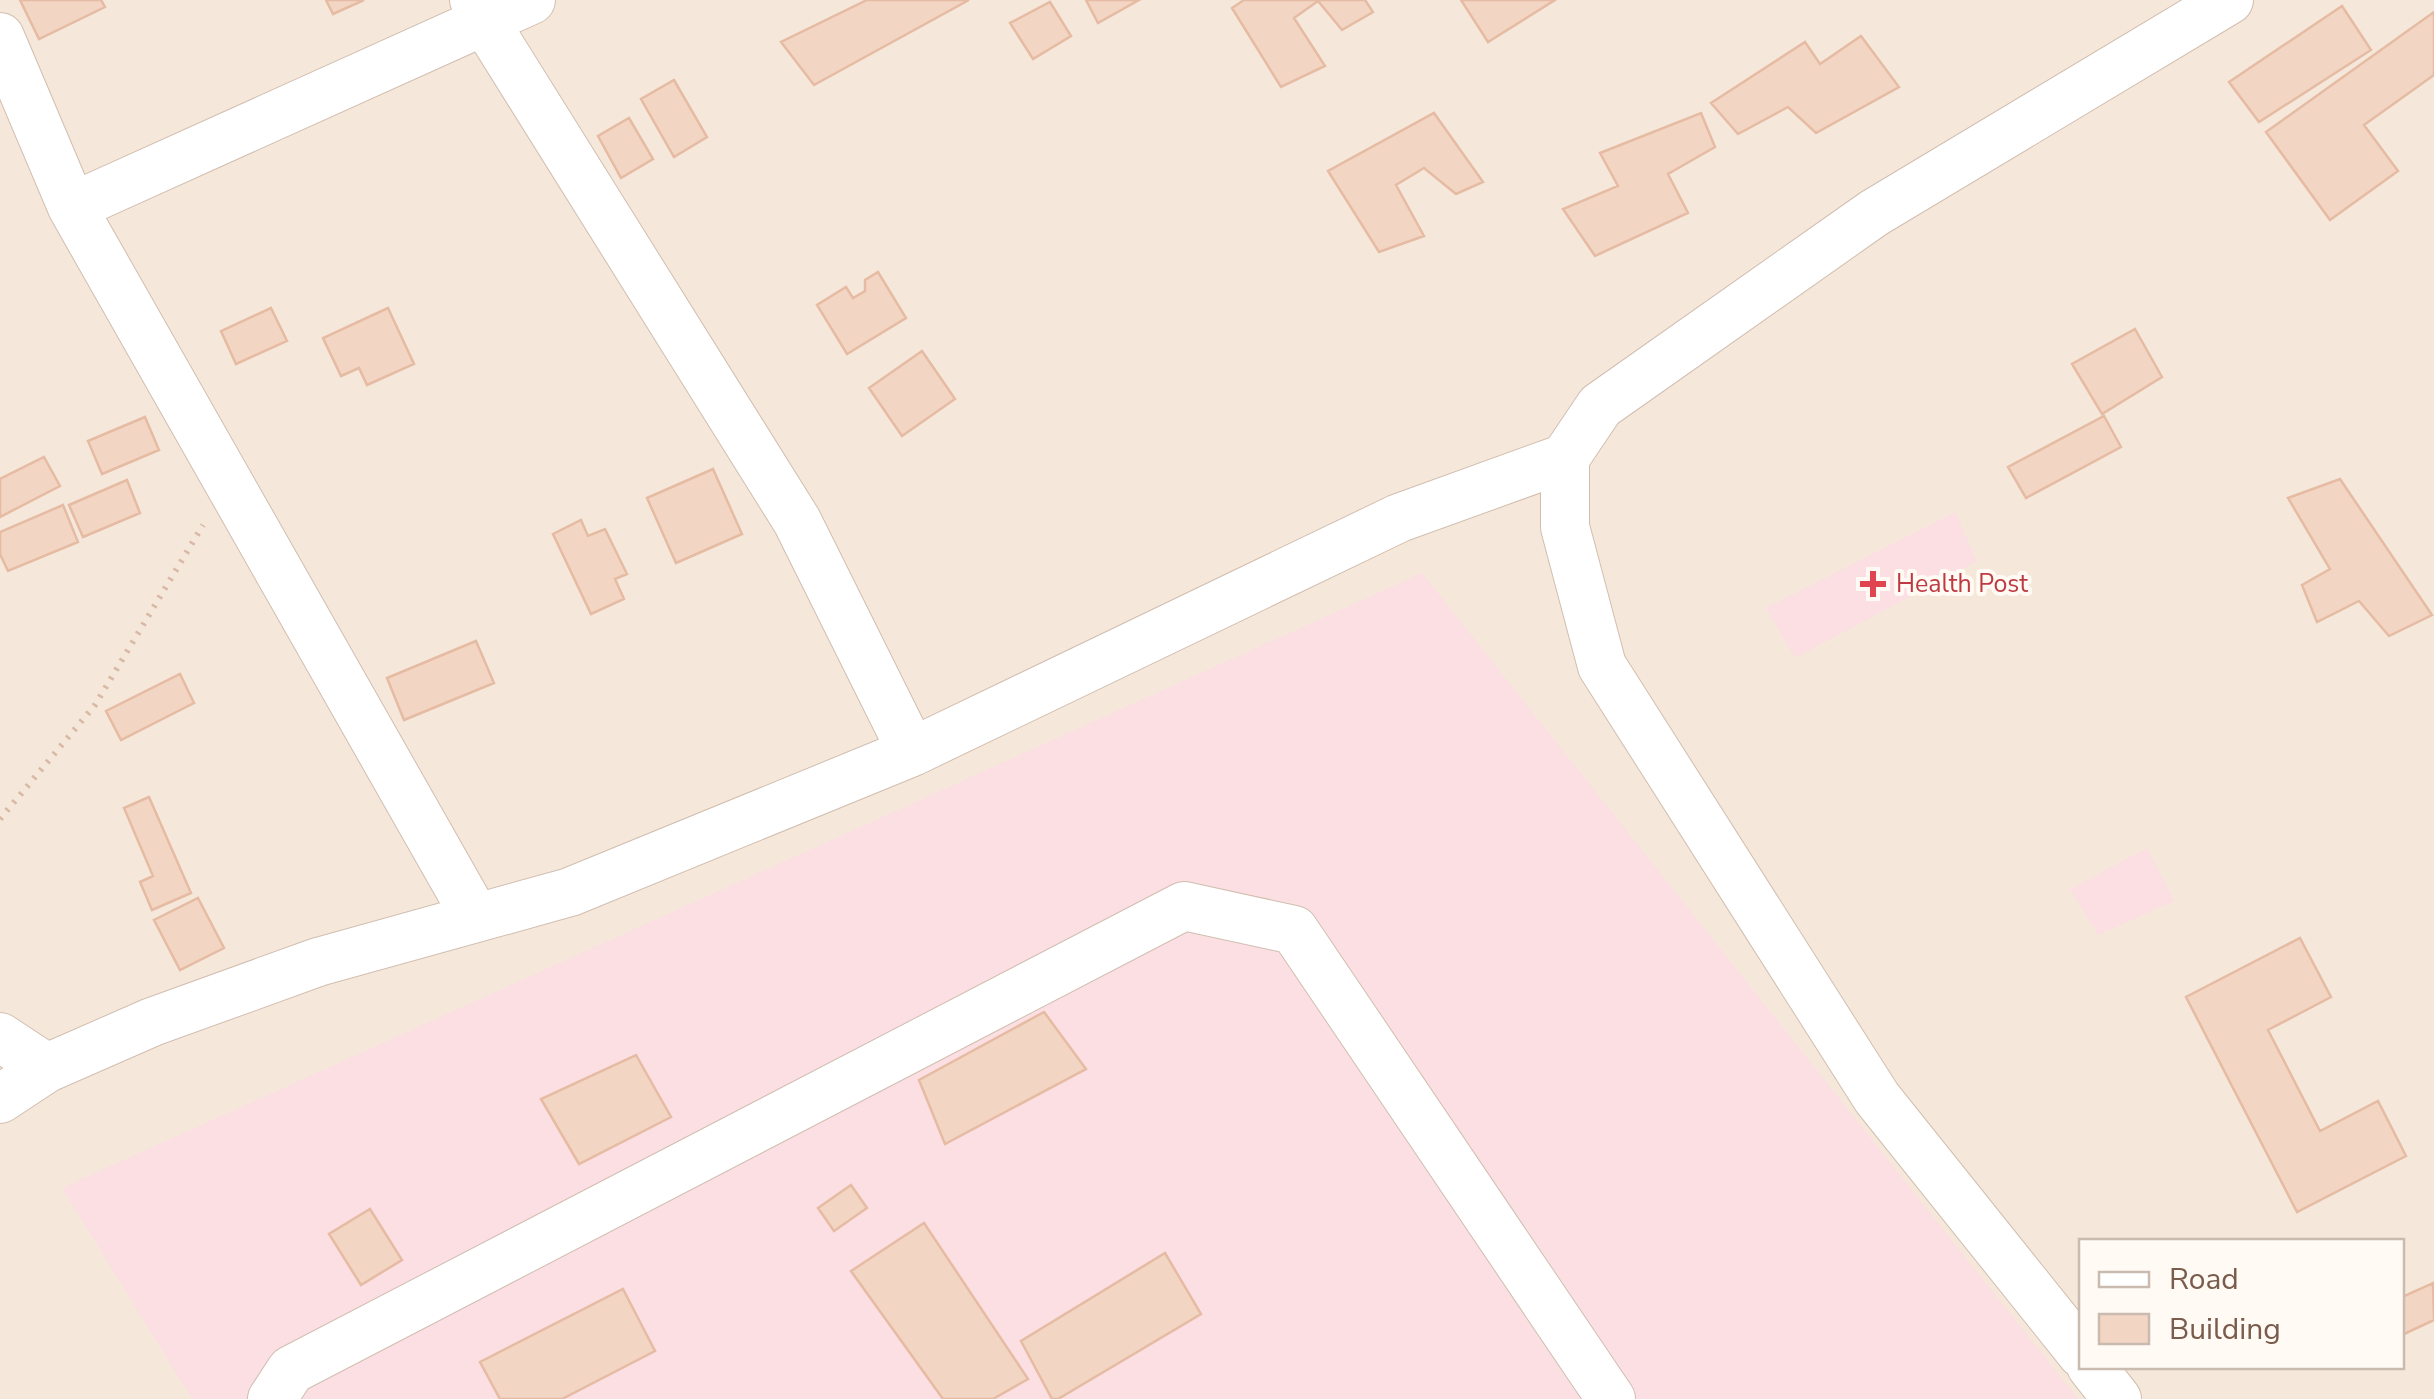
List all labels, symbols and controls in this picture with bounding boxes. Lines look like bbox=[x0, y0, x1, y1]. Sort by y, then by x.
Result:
place label: Health Post bbox=[1896, 567, 2028, 601]
marker: Health Post bbox=[1860, 571, 1886, 597]
legend bbox=[2079, 1239, 2404, 1369]
text: Road bbox=[2169, 1259, 2239, 1300]
text: Building bbox=[2169, 1309, 2281, 1350]

